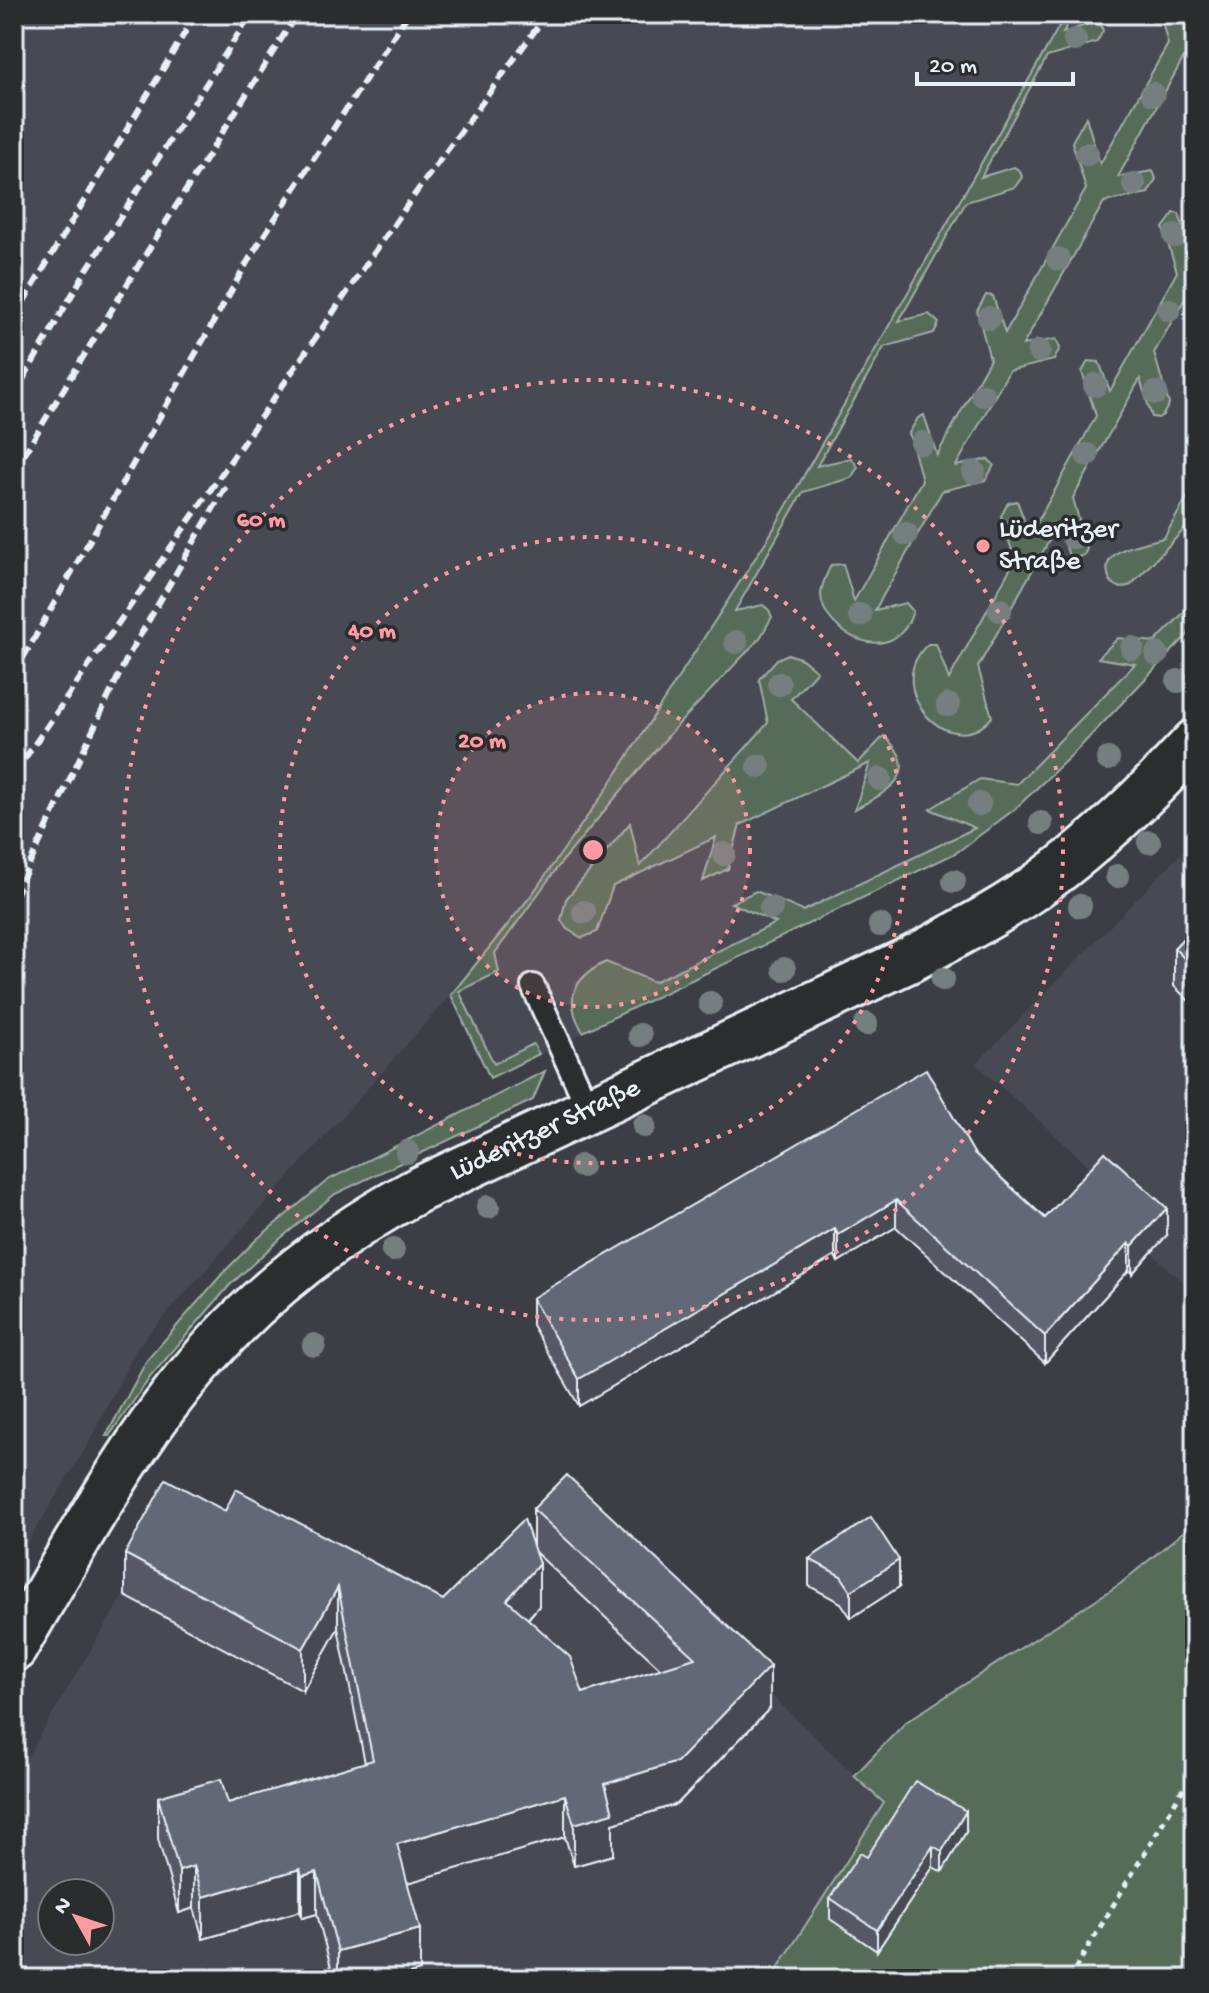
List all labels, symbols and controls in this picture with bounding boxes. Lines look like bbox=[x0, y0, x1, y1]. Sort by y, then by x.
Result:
scale bar bbox=[917, 36, 1073, 86]
text: 20 m bbox=[929, 53, 977, 82]
text: 60 m bbox=[237, 507, 285, 536]
place label: Lüderitzer Straße bbox=[999, 514, 1119, 579]
marker: Lüderitzer Straße bbox=[974, 537, 992, 555]
text: 40 m bbox=[347, 618, 396, 647]
text: 20 m bbox=[458, 728, 506, 757]
centre of rings bbox=[579, 836, 607, 864]
street label: Lüderitzer Straße bbox=[445, 1071, 646, 1189]
north arrow bbox=[36, 1877, 116, 1957]
text: N bbox=[49, 1893, 78, 1921]

